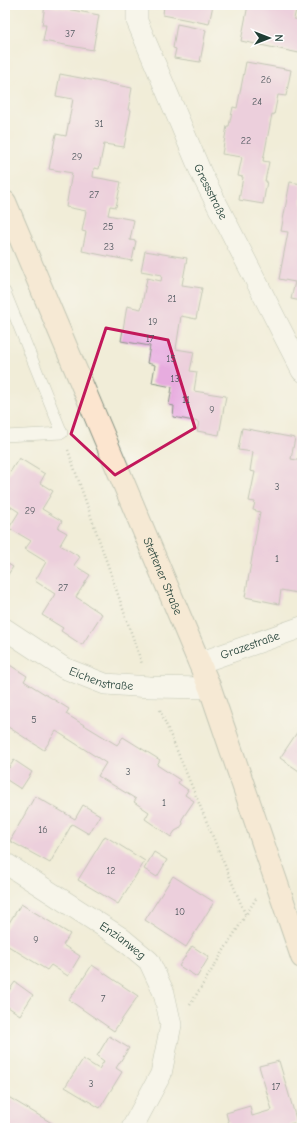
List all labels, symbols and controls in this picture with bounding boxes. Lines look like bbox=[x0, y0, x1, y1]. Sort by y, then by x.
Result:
north arrow bbox=[249, 18, 289, 58]
house number: 37 bbox=[65, 28, 75, 40]
text: N bbox=[272, 34, 285, 42]
house number: 26 bbox=[261, 74, 271, 86]
house number: 24 bbox=[252, 96, 262, 108]
house number: 31 bbox=[94, 118, 104, 130]
house number: 22 bbox=[241, 135, 251, 147]
house number: 29 bbox=[72, 151, 82, 163]
street label: Gressstraße bbox=[191, 162, 231, 222]
house number: 27 bbox=[89, 189, 99, 201]
house number: 25 bbox=[103, 221, 113, 233]
house number: 23 bbox=[104, 241, 114, 253]
house number: 21 bbox=[167, 293, 177, 305]
house number: 19 bbox=[148, 316, 158, 328]
house number: 17 bbox=[146, 333, 155, 345]
house number: 15 bbox=[166, 353, 176, 365]
house number: 13 bbox=[170, 373, 180, 385]
house number: 11 bbox=[182, 394, 190, 406]
house number: 9 bbox=[209, 404, 215, 416]
house number: 3 bbox=[274, 481, 280, 493]
house number: 29 bbox=[25, 505, 35, 517]
street label: Stettener Straße bbox=[140, 535, 185, 617]
house number: 1 bbox=[275, 553, 279, 565]
house number: 27 bbox=[58, 582, 68, 594]
street label: Grazestraße bbox=[218, 628, 281, 662]
street label: Eichenstraße bbox=[67, 664, 134, 693]
house number: 5 bbox=[31, 714, 37, 726]
house number: 3 bbox=[125, 766, 131, 778]
house number: 1 bbox=[162, 797, 166, 809]
house number: 16 bbox=[38, 824, 48, 836]
house number: 12 bbox=[106, 865, 116, 877]
house number: 10 bbox=[175, 906, 185, 918]
street label: Enzianweg bbox=[97, 919, 149, 962]
house number: 9 bbox=[33, 934, 39, 946]
house number: 7 bbox=[101, 993, 106, 1005]
house number: 3 bbox=[88, 1078, 94, 1090]
house number: 17 bbox=[272, 1081, 281, 1093]

